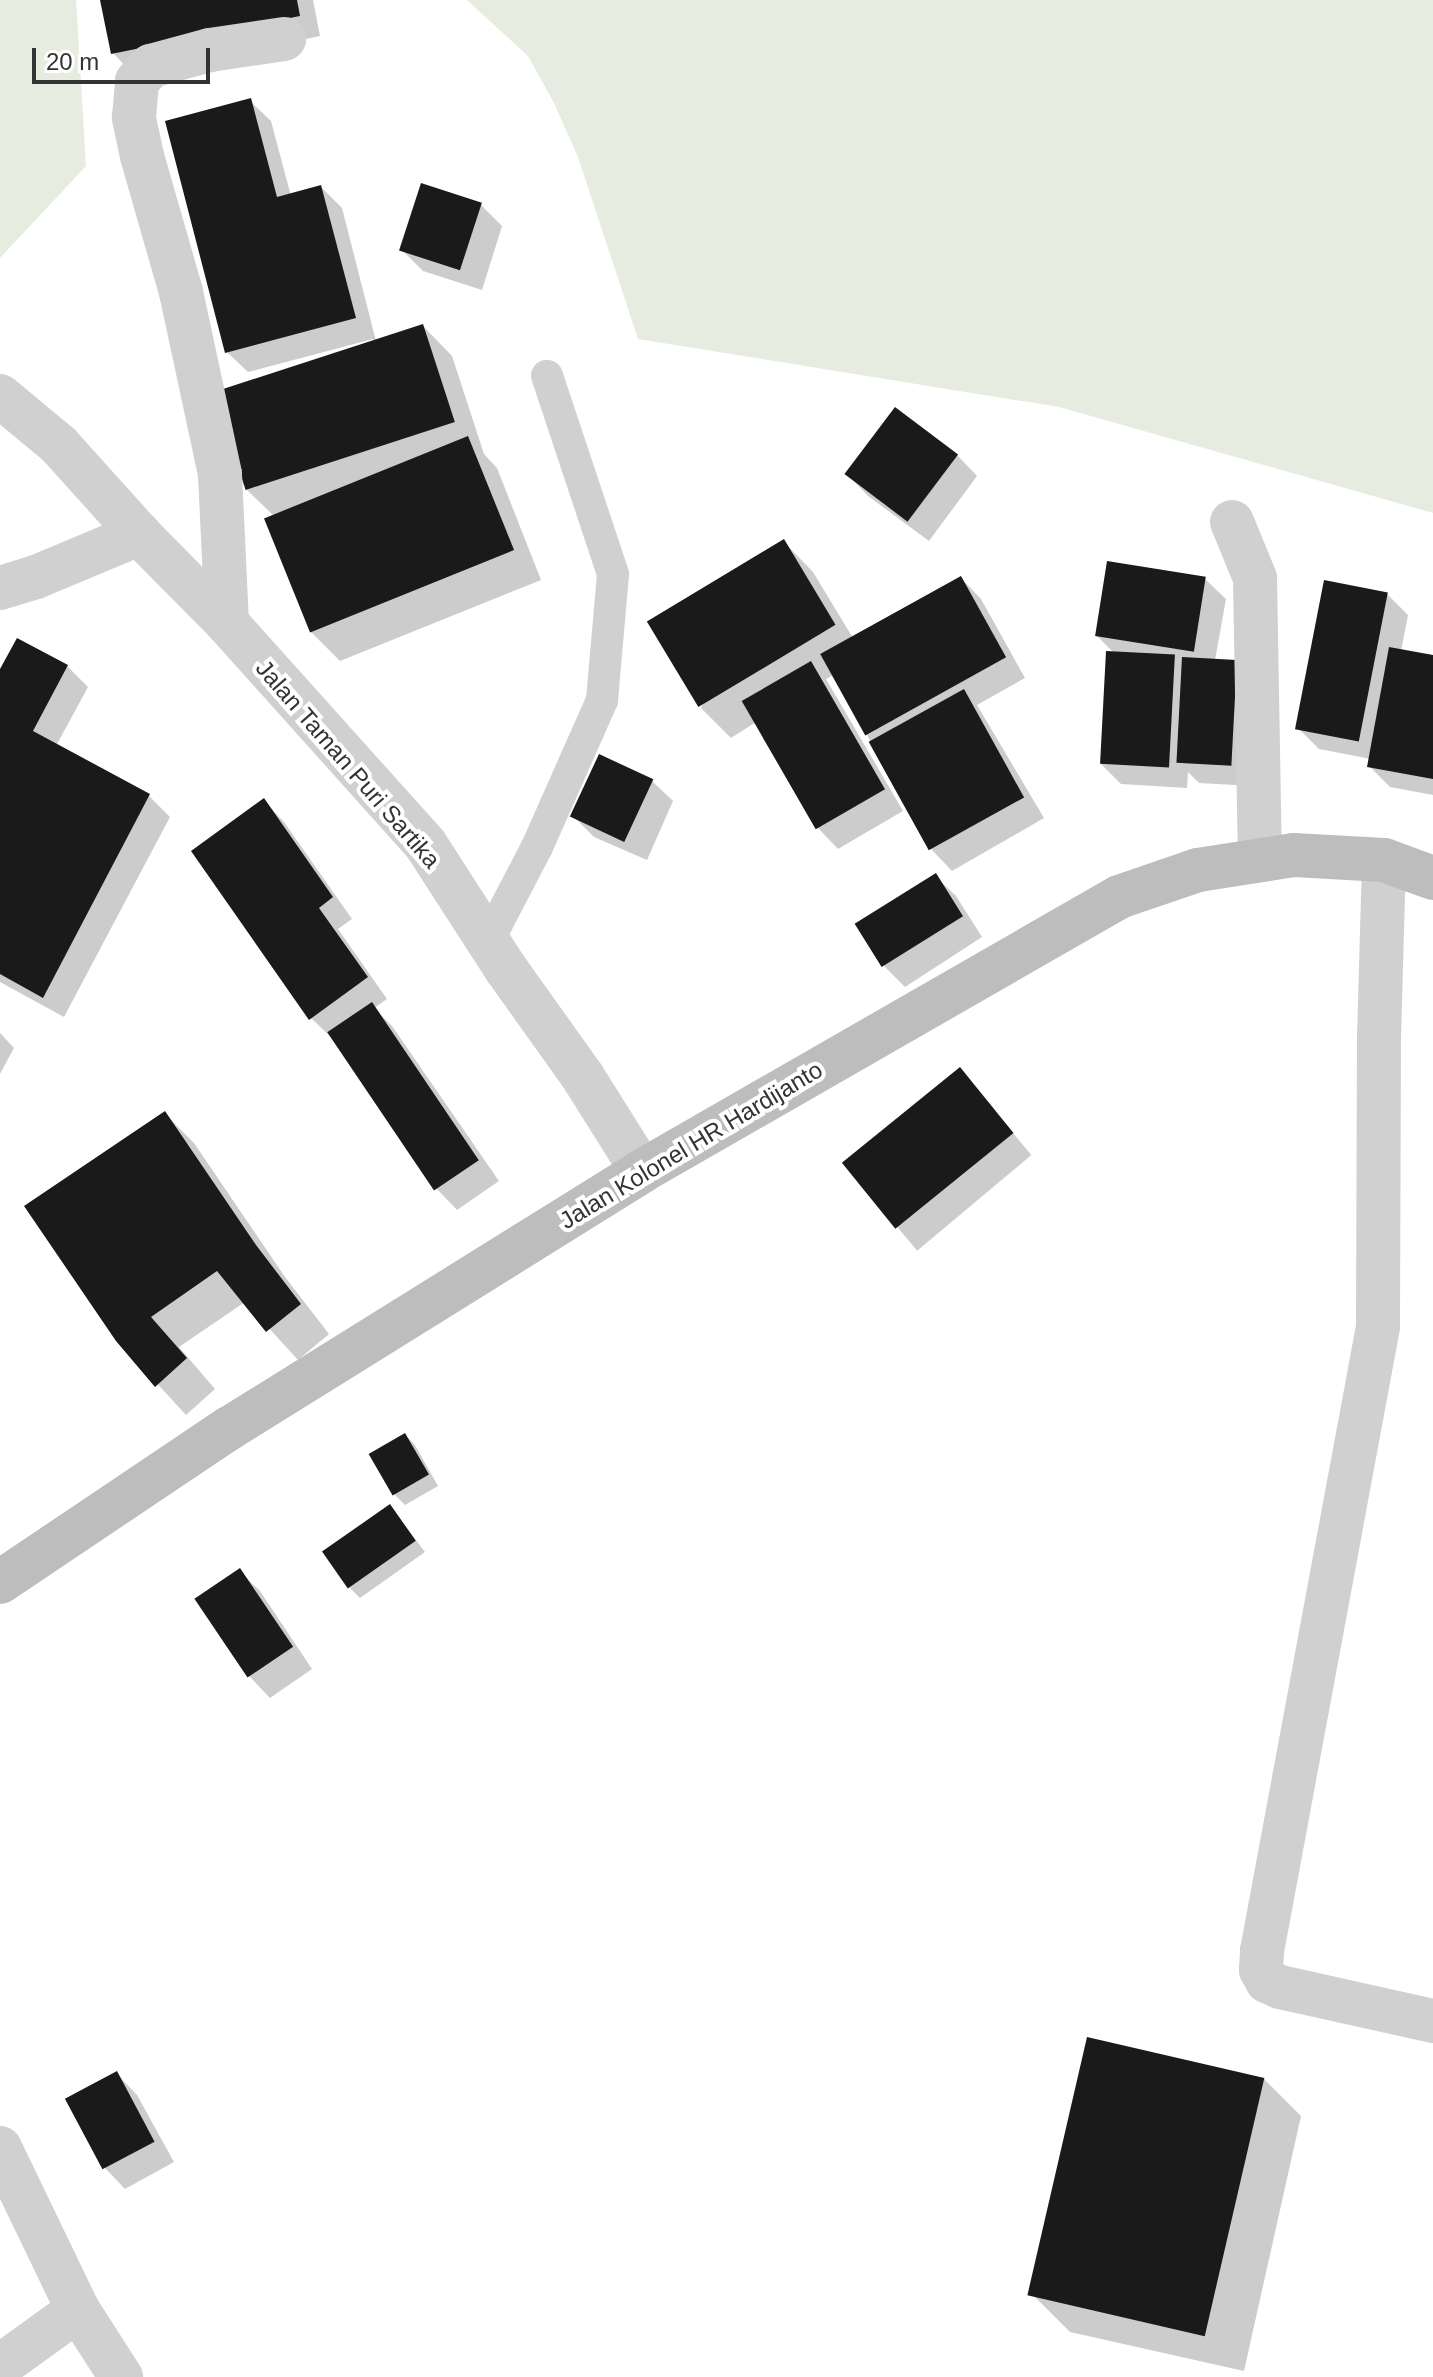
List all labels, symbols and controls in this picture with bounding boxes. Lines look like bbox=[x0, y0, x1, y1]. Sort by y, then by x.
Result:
scale bar bbox=[36, 32, 214, 82]
text: 20 m bbox=[46, 48, 99, 75]
street label: Jalan Taman Puri Sartika bbox=[250, 654, 446, 874]
street label: Jalan Kolonel HR Hardijanto bbox=[554, 1055, 828, 1235]

